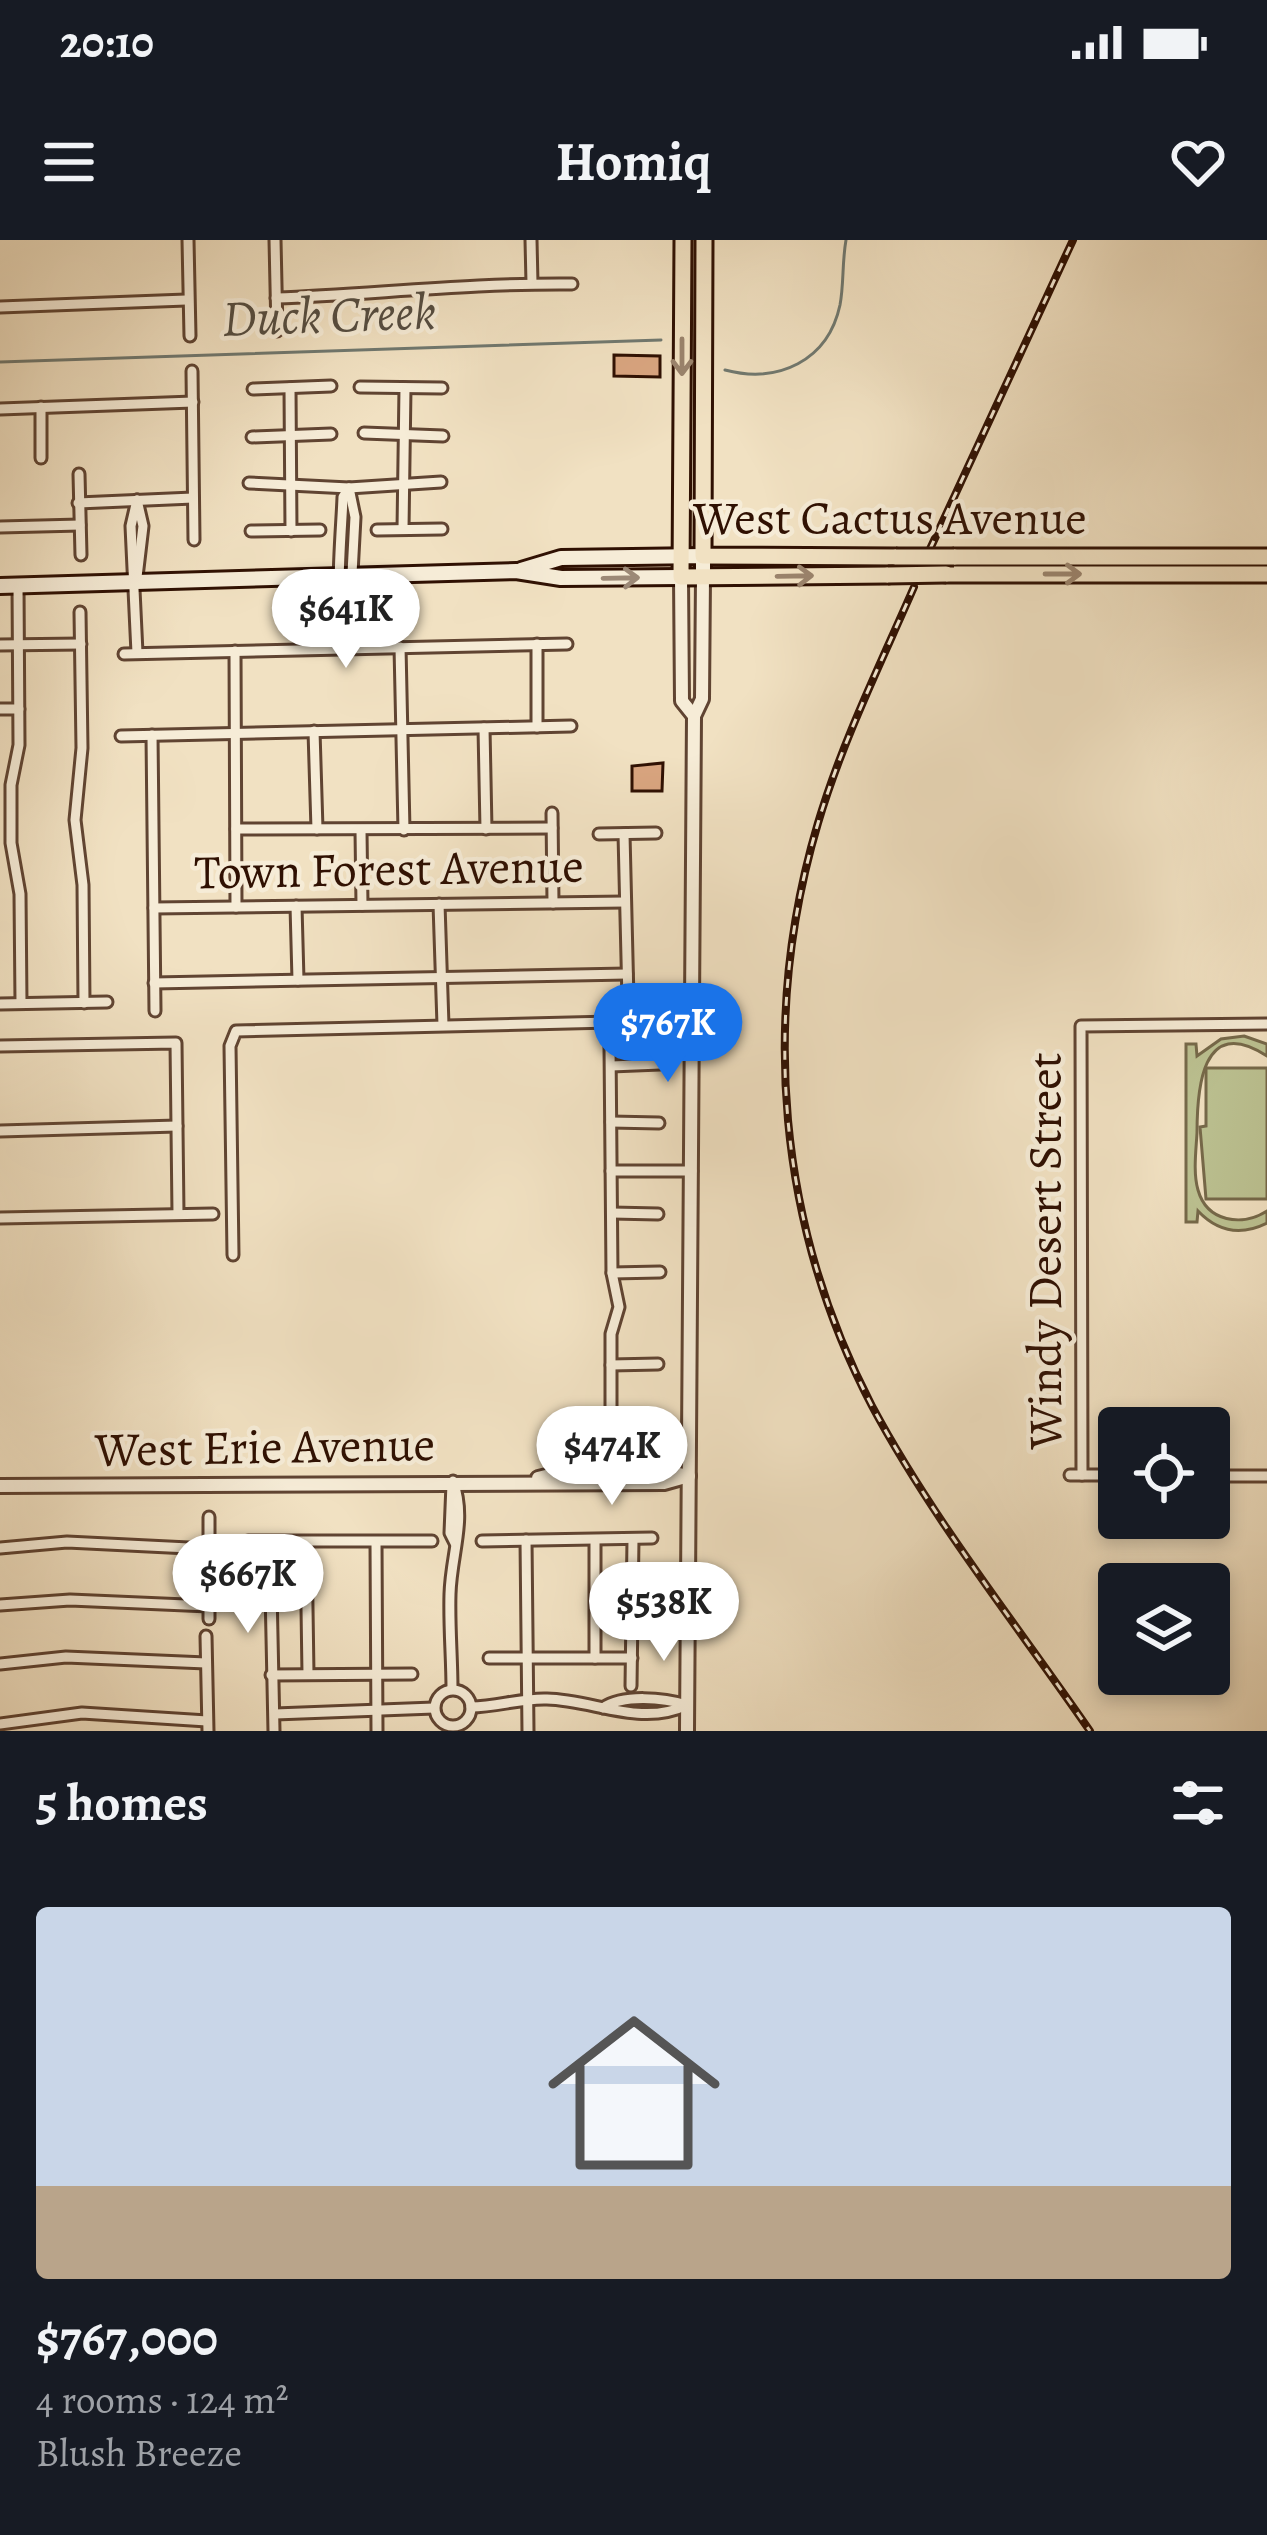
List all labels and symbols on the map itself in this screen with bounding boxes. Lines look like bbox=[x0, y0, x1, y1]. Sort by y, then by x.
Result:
water label: Duck Creek bbox=[221, 276, 437, 354]
one-way arrow bbox=[671, 337, 693, 376]
street label: West Cactus Avenue bbox=[692, 485, 1087, 551]
one-way arrow bbox=[1043, 563, 1082, 585]
one-way arrow bbox=[775, 565, 814, 587]
one-way arrow bbox=[601, 567, 640, 589]
pin: $641K bbox=[262, 569, 430, 671]
street label: Town Forest Avenue bbox=[194, 833, 584, 905]
pin: $767K bbox=[584, 983, 752, 1085]
street label: Windy Desert Street bbox=[1012, 1052, 1078, 1451]
pin: $474K bbox=[528, 1406, 696, 1508]
street label: West Erie Avenue bbox=[93, 1411, 436, 1483]
pin: $667K bbox=[164, 1534, 332, 1636]
pin: $538K bbox=[580, 1562, 748, 1664]

